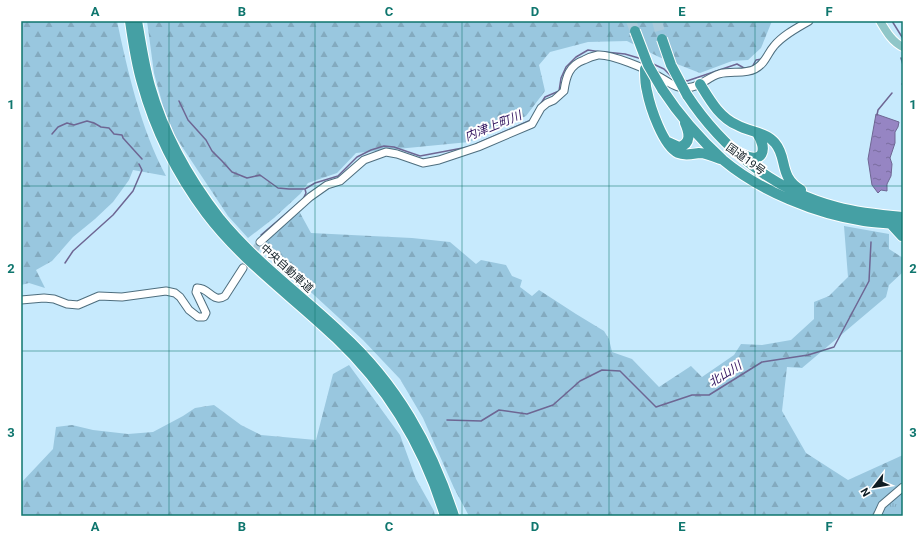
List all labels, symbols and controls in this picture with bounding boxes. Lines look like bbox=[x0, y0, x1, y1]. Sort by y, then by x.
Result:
text: A bbox=[91, 4, 100, 19]
text: B bbox=[238, 4, 246, 19]
text: C bbox=[385, 4, 394, 19]
text: D bbox=[531, 4, 539, 19]
text: E bbox=[678, 4, 686, 19]
text: F bbox=[825, 4, 833, 19]
text: 1 bbox=[7, 97, 15, 112]
text: 1 bbox=[909, 97, 917, 112]
water label: 内津上町川 bbox=[463, 108, 525, 144]
street label: 国道19号 bbox=[724, 141, 768, 178]
street label: 中央自動車道 bbox=[258, 241, 316, 295]
text: 2 bbox=[7, 261, 15, 276]
text: 2 bbox=[909, 261, 917, 276]
water label: 北山川 bbox=[706, 357, 746, 389]
text: 3 bbox=[7, 425, 15, 440]
text: 3 bbox=[909, 425, 917, 440]
north arrow bbox=[854, 467, 894, 507]
text: N bbox=[858, 485, 873, 499]
text: A bbox=[91, 519, 100, 534]
text: B bbox=[238, 519, 246, 534]
text: C bbox=[385, 519, 394, 534]
text: D bbox=[531, 519, 539, 534]
text: E bbox=[678, 519, 686, 534]
text: F bbox=[825, 519, 833, 534]

